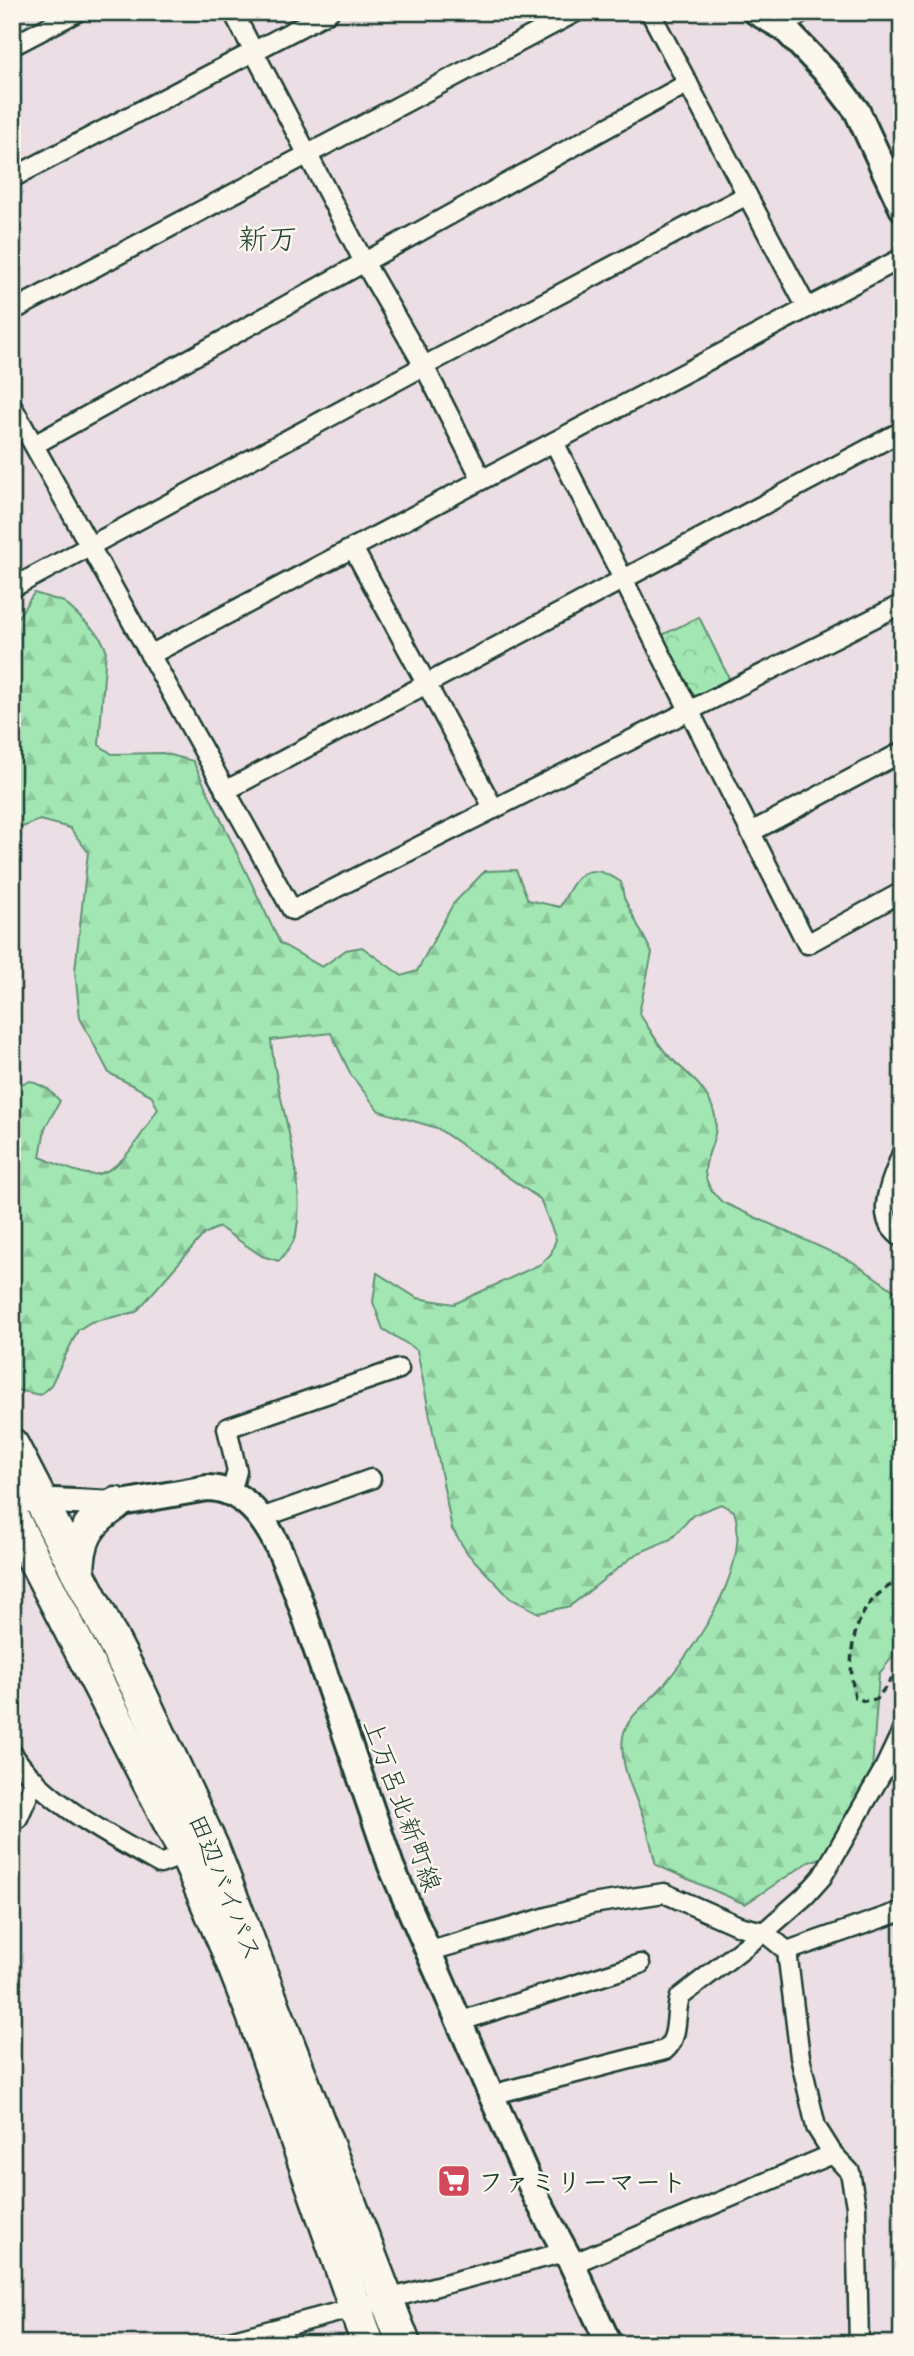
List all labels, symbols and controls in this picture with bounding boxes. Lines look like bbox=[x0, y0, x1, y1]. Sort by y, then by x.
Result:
district label: 新万 bbox=[238, 218, 298, 258]
street label: 上万呂北新町線 bbox=[355, 1713, 451, 1897]
street label: 田辺バイパス bbox=[181, 1808, 271, 1966]
supermarket icon: ファミリーマート bbox=[435, 2162, 473, 2200]
place label: ファミリーマート bbox=[478, 2164, 687, 2199]

